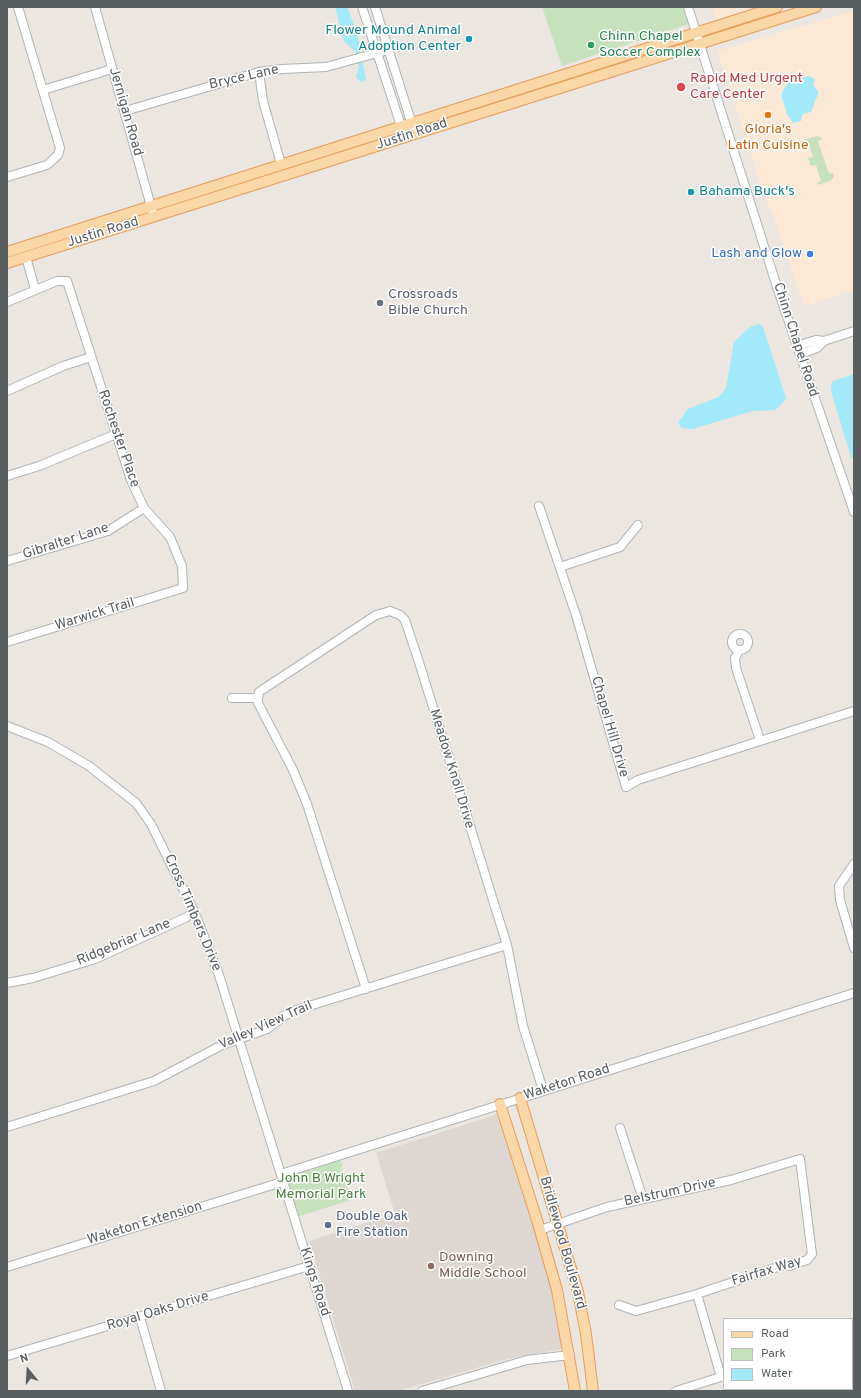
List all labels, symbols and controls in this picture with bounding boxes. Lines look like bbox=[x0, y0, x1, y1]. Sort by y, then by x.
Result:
place label: Flower Mound Animal Adoption Center bbox=[325, 23, 461, 56]
place label: Chinn Chapel Soccer Complex bbox=[599, 29, 701, 62]
marker: Flower Mound Animal Adoption Center bbox=[464, 34, 474, 44]
marker: Chinn Chapel Soccer Complex bbox=[586, 40, 596, 50]
street label: Bryce Lane bbox=[208, 62, 280, 94]
street label: Jernigan Road bbox=[104, 66, 146, 158]
place label: Rapid Med Urgent Care Center bbox=[690, 71, 803, 104]
marker: Rapid Med Urgent Care Center bbox=[675, 81, 687, 93]
marker: Gloria's Latin Cuisine bbox=[763, 110, 773, 120]
street label: Justin Road bbox=[374, 116, 450, 154]
place label: Gloria's Latin Cuisine bbox=[728, 122, 808, 154]
place label: Bahama Buck's bbox=[699, 184, 795, 200]
marker: Bahama Buck's bbox=[686, 187, 696, 197]
street label: Justin Road bbox=[65, 214, 141, 252]
place label: Lash and Glow bbox=[711, 246, 802, 262]
marker: Lash and Glow bbox=[805, 249, 815, 259]
street label: Chinn Chapel Road bbox=[769, 281, 821, 399]
place label: Crossroads Bible Church bbox=[388, 287, 468, 320]
marker: Crossroads Bible Church bbox=[375, 298, 385, 308]
street label: Rochester Place bbox=[93, 388, 143, 490]
street label: Gibralter Lane bbox=[21, 520, 111, 564]
street label: Warwick Trail bbox=[53, 595, 137, 635]
street label: Chapel Hill Drive bbox=[587, 675, 631, 779]
street label: Meadow Knoll Drive bbox=[425, 707, 477, 831]
street label: Cross Timbers Drive bbox=[160, 852, 224, 974]
street label: Ridgebriar Lane bbox=[75, 916, 173, 970]
street label: Valley View Trail bbox=[217, 998, 315, 1054]
street label: Waketon Road bbox=[522, 1061, 612, 1105]
park label: John B Wright Memorial Park bbox=[276, 1171, 366, 1204]
street label: Bridlewood Boulevard bbox=[535, 1175, 589, 1311]
street label: Belstrum Drive bbox=[623, 1175, 717, 1211]
street label: Waketon Extension bbox=[86, 1199, 204, 1249]
place label: Double Oak Fire Station bbox=[336, 1209, 408, 1242]
marker: Double Oak Fire Station bbox=[323, 1220, 333, 1230]
street label: Kings Road bbox=[295, 1246, 333, 1318]
place label: Downing Middle School bbox=[439, 1250, 527, 1282]
street label: Fairfax Way bbox=[730, 1253, 804, 1291]
marker: Downing Middle School bbox=[426, 1261, 436, 1271]
street label: Royal Oaks Drive bbox=[105, 1289, 211, 1335]
legend bbox=[723, 1318, 853, 1390]
text: Road bbox=[761, 1326, 789, 1342]
text: Park bbox=[761, 1346, 786, 1362]
north arrow bbox=[8, 1350, 48, 1390]
text: N bbox=[18, 1351, 30, 1366]
text: Water bbox=[761, 1366, 793, 1382]

